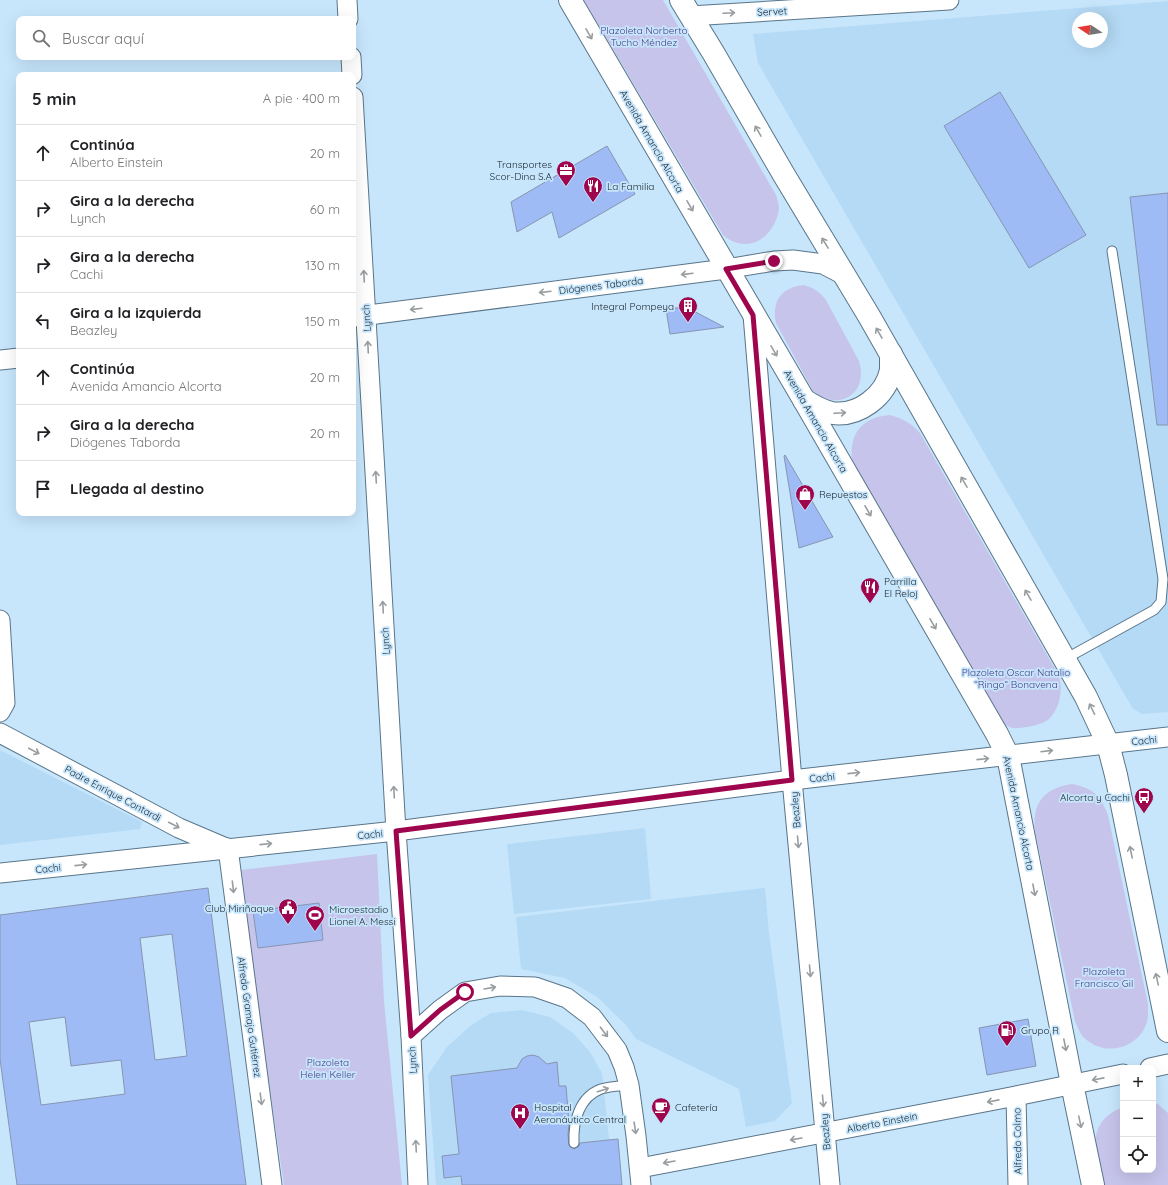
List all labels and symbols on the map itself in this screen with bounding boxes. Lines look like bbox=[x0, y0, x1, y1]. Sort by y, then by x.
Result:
street label: Servet bbox=[757, 4, 788, 19]
one-way arrow bbox=[722, 10, 735, 17]
north arrow bbox=[1072, 12, 1108, 48]
park label: Plazoleta Norberto Tucho Méndez bbox=[600, 24, 688, 49]
one-way arrow bbox=[586, 28, 594, 40]
street label: Avenida Amancio Alcorta bbox=[617, 88, 686, 195]
one-way arrow bbox=[754, 125, 762, 137]
place label: Transportes Scor-Dina S.A bbox=[490, 158, 553, 183]
office icon: Transportes Scor-Dina S.A bbox=[555, 159, 577, 187]
restaurant icon: La Familia bbox=[582, 175, 604, 203]
place label: La Familia bbox=[607, 180, 654, 193]
one-way arrow bbox=[687, 200, 695, 212]
one-way arrow bbox=[821, 237, 829, 249]
route end bbox=[765, 252, 783, 270]
one-way arrow bbox=[360, 270, 368, 283]
one-way arrow bbox=[681, 270, 694, 278]
street label: Diógenes Taborda bbox=[558, 274, 644, 297]
one-way arrow bbox=[539, 288, 552, 296]
building icon: Integral Pompeya bbox=[677, 295, 699, 323]
place label: Integral Pompeya bbox=[591, 300, 674, 313]
street label: Lynch bbox=[359, 304, 374, 332]
one-way arrow bbox=[410, 305, 423, 313]
one-way arrow bbox=[874, 327, 882, 339]
one-way arrow bbox=[365, 341, 372, 354]
one-way arrow bbox=[771, 345, 779, 357]
street label: Avenida Amancio Alcorta bbox=[781, 368, 850, 475]
one-way arrow bbox=[833, 409, 846, 416]
one-way arrow bbox=[372, 471, 379, 484]
one-way arrow bbox=[959, 476, 967, 488]
shop icon: Repuestos bbox=[794, 483, 816, 511]
place label: Repuestos bbox=[819, 488, 868, 501]
one-way arrow bbox=[865, 505, 873, 517]
place label: Parrilla El Reloj bbox=[884, 575, 918, 600]
restaurant icon: Parrilla El Reloj bbox=[859, 576, 881, 604]
one-way arrow bbox=[1024, 589, 1032, 601]
one-way arrow bbox=[380, 601, 387, 614]
one-way arrow bbox=[930, 618, 938, 630]
street label: Lynch bbox=[378, 627, 393, 655]
park label: Plazoleta Oscar Natalio “Ringo“ Bonavena bbox=[962, 666, 1070, 691]
one-way arrow bbox=[1088, 703, 1095, 715]
street label: Cachi bbox=[1131, 733, 1157, 748]
one-way arrow bbox=[1040, 747, 1053, 755]
one-way arrow bbox=[28, 748, 40, 755]
one-way arrow bbox=[976, 755, 989, 762]
street label: Avenida Amancio Alcorta bbox=[1000, 755, 1037, 871]
street label: Padre Enrique Contardi bbox=[62, 763, 163, 824]
one-way arrow bbox=[847, 769, 860, 777]
street label: Cachi bbox=[809, 770, 835, 785]
one-way arrow bbox=[391, 786, 398, 799]
bus stop icon: Alcorta y Cachi bbox=[1133, 786, 1155, 814]
street label: Beazley bbox=[787, 791, 804, 829]
place label: Alcorta y Cachi bbox=[1060, 791, 1130, 804]
one-way arrow bbox=[168, 822, 180, 830]
street label: Cachi bbox=[357, 827, 383, 842]
one-way arrow bbox=[794, 835, 802, 848]
one-way arrow bbox=[259, 841, 272, 848]
one-way arrow bbox=[1127, 845, 1135, 858]
street label: Cachi bbox=[35, 861, 61, 876]
one-way arrow bbox=[74, 861, 87, 868]
one-way arrow bbox=[229, 880, 237, 893]
one-way arrow bbox=[1031, 884, 1039, 897]
public building icon: Club Miriñaque bbox=[277, 897, 299, 925]
place label: Club Miriñaque bbox=[205, 902, 274, 915]
place label: Microestadio Lionel A. Messi bbox=[329, 903, 395, 928]
sports icon: Microestadio Lionel A. Messi bbox=[304, 904, 326, 932]
street label: Alfredo Gramajo Gutiérrez bbox=[235, 956, 264, 1078]
one-way arrow bbox=[807, 964, 814, 977]
park label: Plazoleta Francisco Gil bbox=[1075, 965, 1133, 990]
one-way arrow bbox=[1153, 973, 1161, 986]
route start bbox=[456, 983, 474, 1001]
one-way arrow bbox=[483, 984, 496, 992]
fuel station icon: Grupo R bbox=[996, 1019, 1018, 1047]
place label: Grupo R bbox=[1021, 1024, 1059, 1037]
one-way arrow bbox=[600, 1027, 608, 1038]
one-way arrow bbox=[1061, 1039, 1069, 1052]
street label: Lynch bbox=[405, 1046, 420, 1074]
park label: Plazoleta Helen Keller bbox=[300, 1056, 356, 1081]
one-way arrow bbox=[1091, 1075, 1104, 1083]
one-way arrow bbox=[597, 1085, 609, 1093]
one-way arrow bbox=[257, 1092, 265, 1105]
one-way arrow bbox=[819, 1094, 826, 1107]
cafe icon: Cafetería bbox=[650, 1096, 672, 1124]
one-way arrow bbox=[987, 1097, 1000, 1105]
place label: Hospital Aeronáutico Central bbox=[534, 1101, 626, 1126]
place label: Cafetería bbox=[675, 1101, 718, 1114]
hospital icon: Hospital Aeronáutico Central bbox=[509, 1102, 531, 1130]
street label: Alfredo Colmo bbox=[1010, 1108, 1025, 1174]
street label: Alberto Einstein bbox=[846, 1109, 918, 1136]
street label: Beazley bbox=[817, 1113, 834, 1151]
one-way arrow bbox=[1076, 1115, 1084, 1128]
one-way arrow bbox=[631, 1122, 639, 1135]
one-way arrow bbox=[790, 1135, 803, 1143]
one-way arrow bbox=[413, 1140, 420, 1153]
one-way arrow bbox=[662, 1158, 675, 1166]

